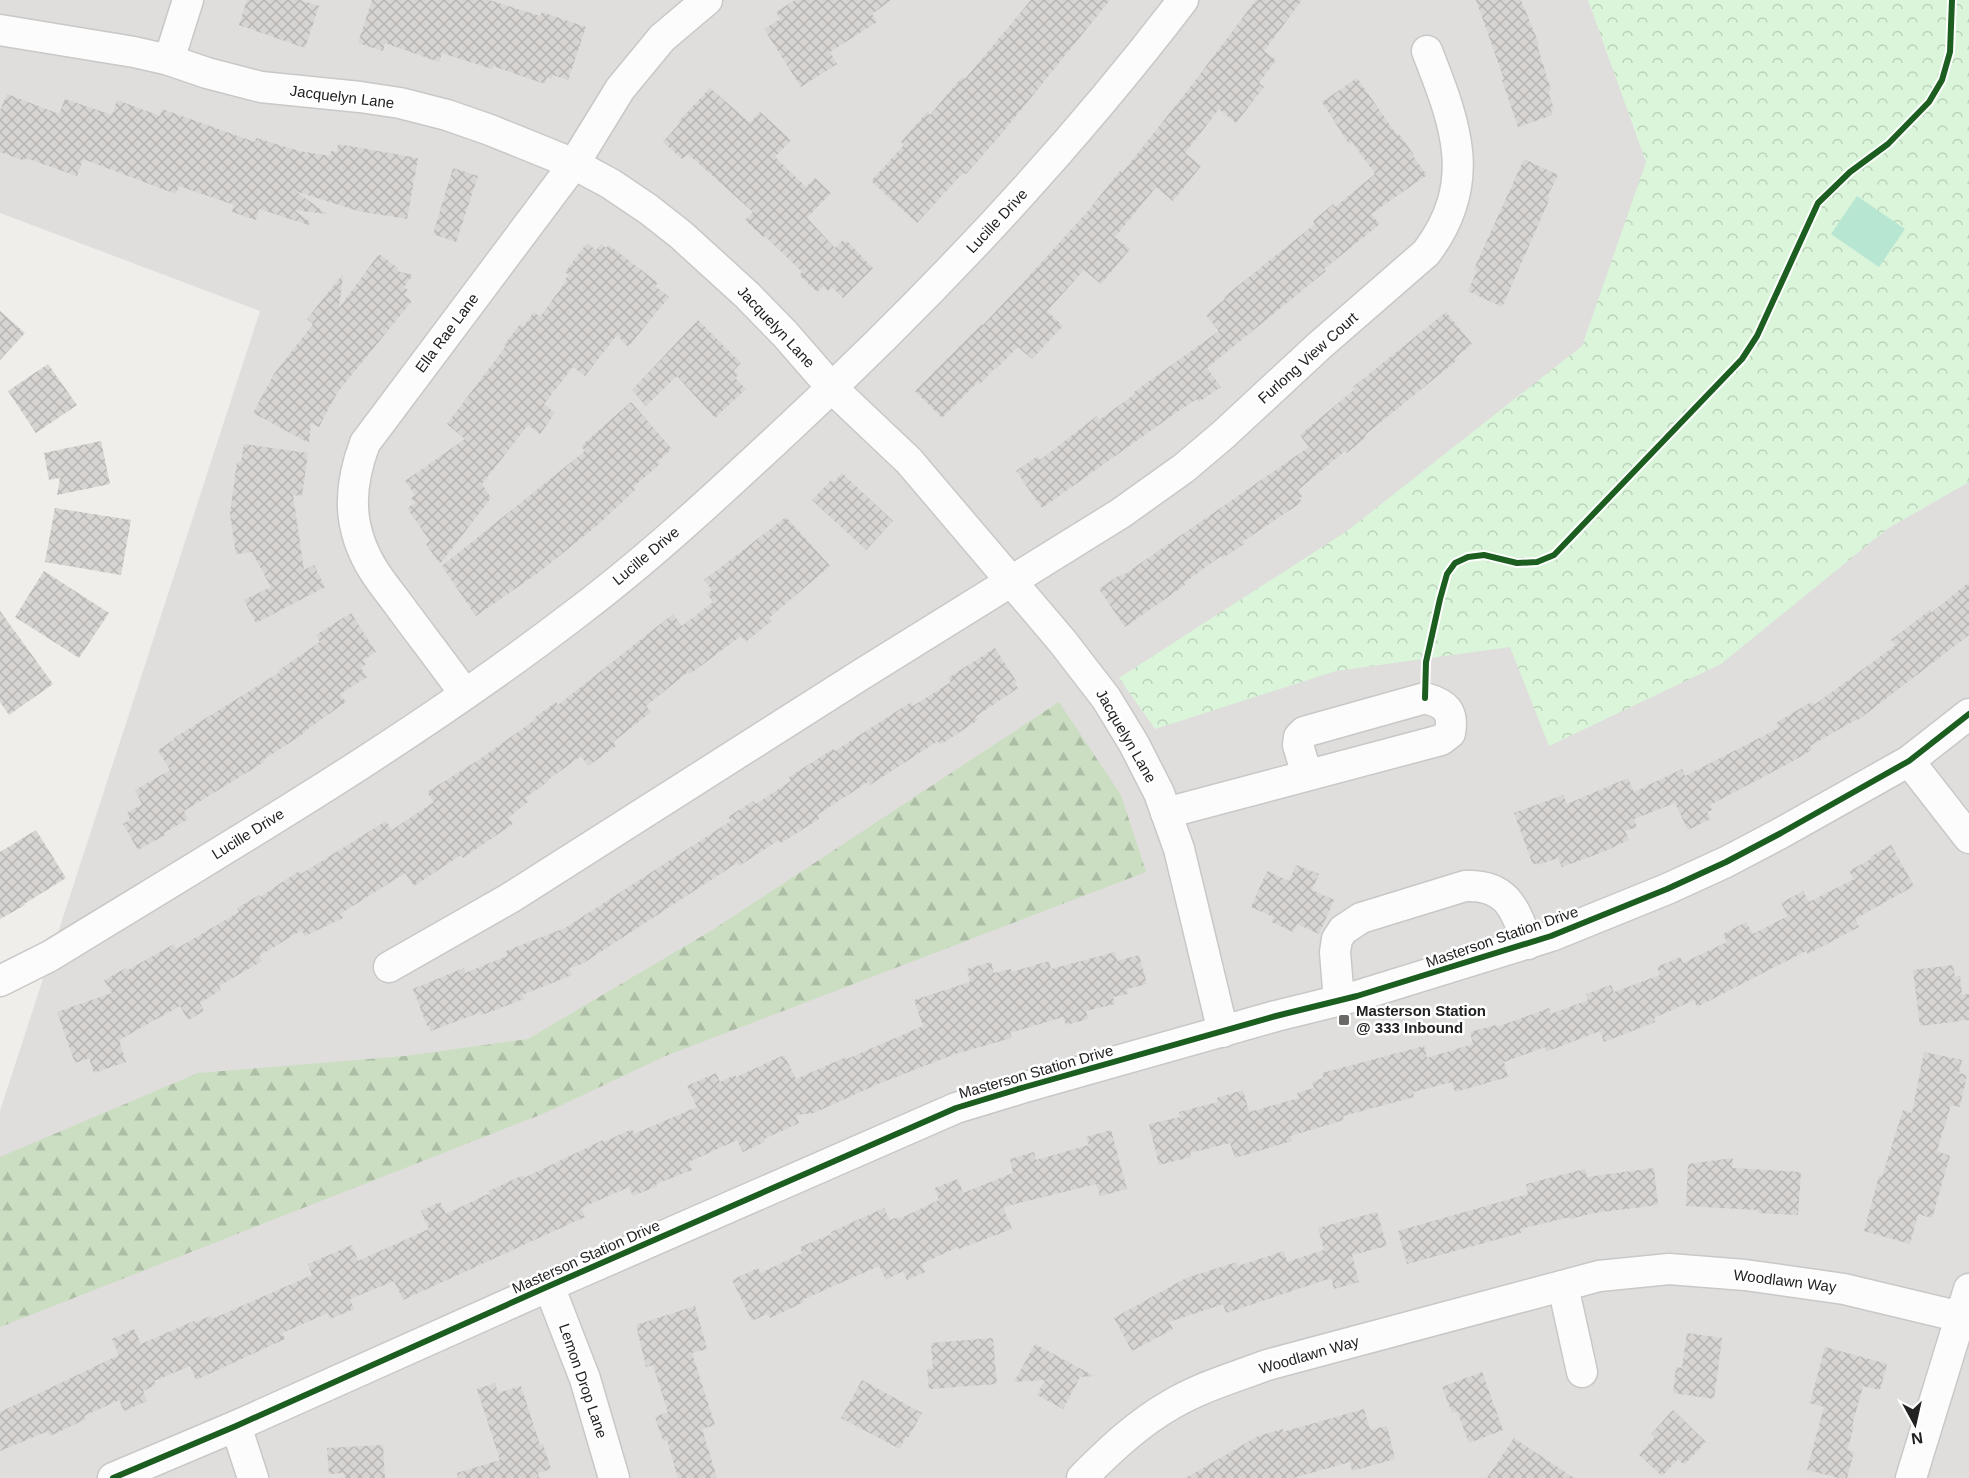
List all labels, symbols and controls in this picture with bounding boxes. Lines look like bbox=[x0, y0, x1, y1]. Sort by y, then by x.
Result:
street label: Jacquelyn Lane bbox=[289, 82, 395, 111]
street label: Lucille Drive bbox=[963, 185, 1031, 256]
street label: Jacquelyn Lane bbox=[734, 282, 818, 371]
street label: Ella Rae Lane bbox=[411, 290, 482, 375]
street label: Furlong View Court bbox=[1254, 308, 1362, 407]
street label: Lucille Drive bbox=[609, 523, 682, 588]
street label: Jacquelyn Lane bbox=[1093, 686, 1160, 786]
street label: Lucille Drive bbox=[209, 805, 287, 862]
street label: Masterson Station Drive bbox=[1423, 902, 1580, 971]
place label: Masterson Station @ 333 Inbound bbox=[1356, 1002, 1486, 1036]
marker: Masterson Station @ 333 Inbound bbox=[1337, 1013, 1351, 1027]
street label: Masterson Station Drive bbox=[957, 1041, 1115, 1102]
street label: Masterson Station Drive bbox=[509, 1216, 662, 1297]
street label: Woodlawn Way bbox=[1733, 1266, 1838, 1295]
street label: Lemon Drop Lane bbox=[556, 1321, 611, 1440]
street label: Woodlawn Way bbox=[1257, 1332, 1361, 1377]
north arrow bbox=[1885, 1394, 1945, 1454]
text: N bbox=[1910, 1429, 1924, 1448]

